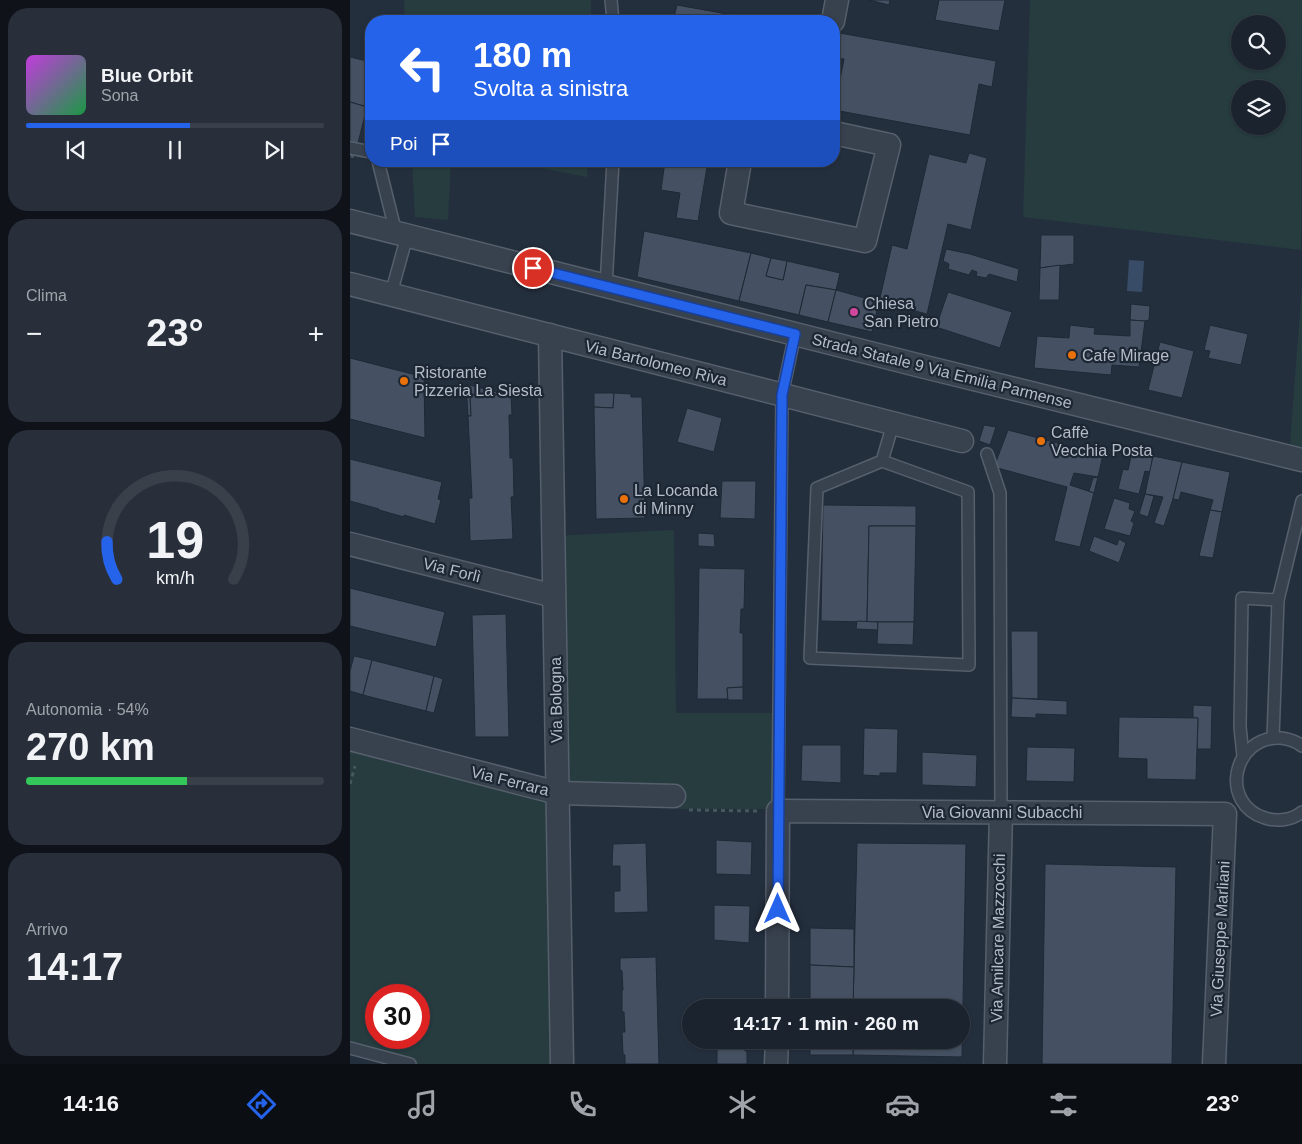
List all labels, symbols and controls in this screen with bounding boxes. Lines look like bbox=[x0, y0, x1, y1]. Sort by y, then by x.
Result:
map controls bbox=[1231, 15, 1286, 135]
button: search bbox=[1231, 15, 1286, 70]
icon: left bbox=[390, 35, 455, 100]
text: 180 m bbox=[473, 35, 572, 74]
text: Blue Orbit bbox=[101, 65, 193, 86]
text: Svolta a sinistra bbox=[473, 76, 628, 101]
button: layers bbox=[1231, 80, 1286, 135]
text: Sona bbox=[101, 87, 138, 104]
icon: arrive bbox=[427, 130, 455, 158]
text: Poi bbox=[390, 133, 417, 154]
icon: previous bbox=[62, 136, 90, 164]
icon: pause bbox=[161, 136, 189, 164]
icon: next bbox=[260, 136, 288, 164]
pin bbox=[512, 247, 554, 289]
icon: arrive bbox=[519, 254, 547, 282]
text: Clima bbox=[26, 287, 67, 304]
place label: Chiesa San Pietro bbox=[864, 295, 939, 330]
marker: Chiesa San Pietro bbox=[848, 306, 860, 318]
text: 23° bbox=[146, 312, 204, 354]
text: − bbox=[26, 318, 42, 349]
text: + bbox=[308, 318, 324, 349]
street label: Strada Statale 9 Via Emilia Parmense bbox=[810, 330, 1074, 412]
street label: Via Bartolomeo Riva bbox=[583, 337, 729, 389]
place label: Cafe Mirage bbox=[1082, 347, 1169, 364]
marker: Cafe Mirage bbox=[1066, 349, 1078, 361]
place label: Ristorante Pizzeria La Siesta bbox=[414, 364, 542, 399]
marker: Ristorante Pizzeria La Siesta bbox=[398, 375, 410, 387]
place label: Caffè Vecchia Posta bbox=[1051, 424, 1153, 459]
marker: Caffè Vecchia Posta bbox=[1035, 435, 1047, 447]
place label: La Locanda di Minny bbox=[634, 482, 718, 517]
marker: La Locanda di Minny bbox=[618, 493, 630, 505]
text: 19 bbox=[146, 511, 204, 569]
street label: Via Forlì bbox=[421, 555, 483, 585]
text: km/h bbox=[156, 568, 194, 588]
street label: Via Bologna bbox=[547, 657, 565, 743]
text: Autonomia · 54% bbox=[26, 701, 149, 718]
text: 270 km bbox=[26, 726, 155, 768]
street label: Via Ferrara bbox=[469, 763, 551, 799]
street label: Via Giovanni Subacchi bbox=[922, 804, 1082, 821]
street label: Via Amilcare Mazzocchi bbox=[988, 854, 1008, 1022]
street label: Via Giuseppe Marliani bbox=[1207, 861, 1233, 1017]
position arrow bbox=[751, 882, 803, 934]
text: Arrivo bbox=[26, 921, 68, 938]
text: 14:17 bbox=[26, 946, 123, 988]
speed limit sign: 30 bbox=[365, 984, 430, 1049]
text: 14:17 · 1 min · 260 m bbox=[733, 1013, 919, 1034]
icon: directions bbox=[244, 1087, 279, 1122]
icon: music bbox=[405, 1087, 440, 1122]
icon: phone bbox=[565, 1087, 600, 1122]
icon: climate bbox=[725, 1087, 760, 1122]
icon: car bbox=[885, 1087, 920, 1122]
icon: filters bbox=[1046, 1087, 1081, 1122]
text: 14:16 bbox=[63, 1091, 119, 1116]
text: 23° bbox=[1206, 1091, 1239, 1116]

